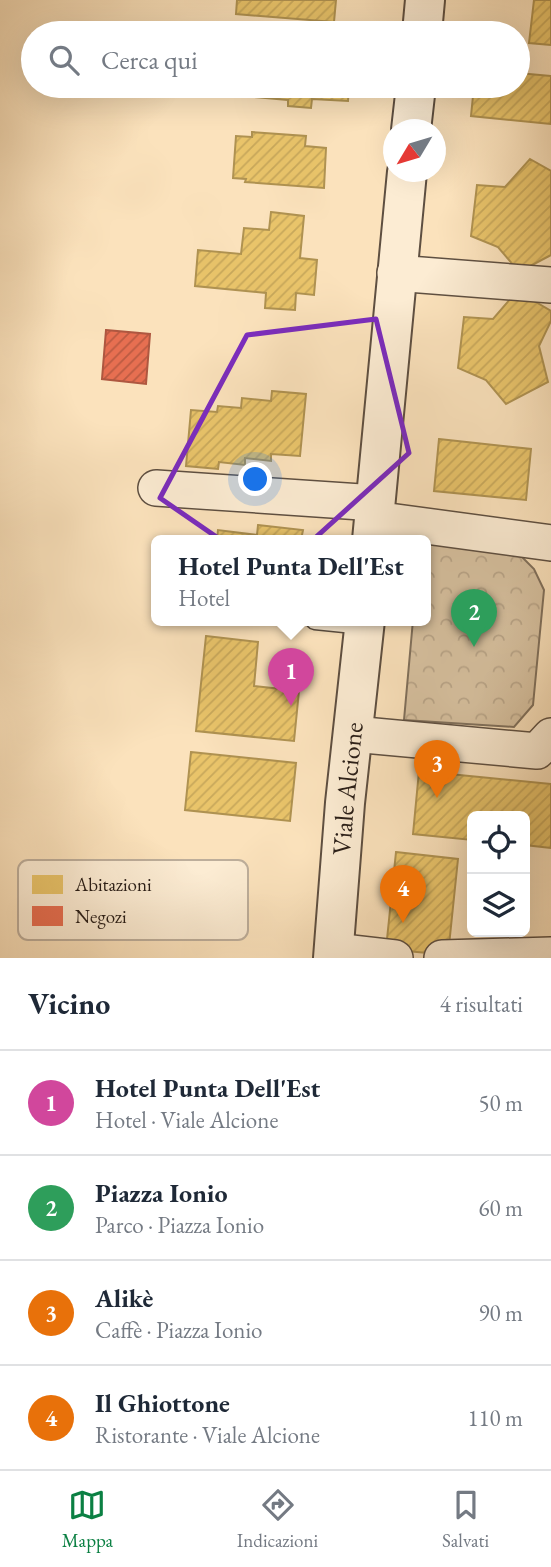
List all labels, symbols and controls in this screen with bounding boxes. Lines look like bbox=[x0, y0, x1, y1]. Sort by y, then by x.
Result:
search box bbox=[21, 21, 530, 98]
icon: search bbox=[45, 41, 83, 79]
text: Cerca qui bbox=[101, 43, 198, 77]
north arrow bbox=[383, 119, 446, 182]
your location bbox=[238, 462, 272, 496]
popup bbox=[151, 535, 431, 626]
text: Hotel Punta Dell'Est bbox=[178, 549, 404, 583]
text: Hotel bbox=[178, 583, 230, 613]
pin: 2 bbox=[451, 589, 497, 647]
pin: 1 bbox=[268, 648, 314, 706]
street label: Viale Alcione bbox=[324, 720, 371, 856]
pin: 3 bbox=[414, 740, 460, 798]
map controls bbox=[467, 811, 530, 937]
button: locate bbox=[467, 811, 530, 874]
legend bbox=[18, 860, 248, 940]
pin: 4 bbox=[380, 865, 426, 923]
text: Abitazioni bbox=[74, 872, 152, 897]
button: layers bbox=[467, 874, 530, 937]
text: Negozi bbox=[75, 904, 127, 929]
text: Vicino bbox=[28, 984, 110, 1023]
text: 4 risultati bbox=[440, 989, 523, 1019]
text: Hotel Punta Dell'Est bbox=[95, 1071, 320, 1105]
text: 1 bbox=[45, 1088, 57, 1118]
text: 50 m bbox=[478, 1088, 523, 1118]
text: Hotel · Viale Alcione bbox=[95, 1105, 278, 1135]
text: Piazza Ionio bbox=[95, 1176, 228, 1210]
text: 2 bbox=[45, 1193, 57, 1223]
text: 60 m bbox=[478, 1193, 523, 1223]
text: Parco · Piazza Ionio bbox=[95, 1210, 264, 1240]
text: Alikè bbox=[95, 1281, 153, 1315]
text: 3 bbox=[45, 1298, 57, 1328]
text: 90 m bbox=[478, 1298, 523, 1328]
text: Caffè · Piazza Ionio bbox=[95, 1315, 262, 1345]
text: Il Ghiottone bbox=[95, 1386, 230, 1420]
text: 4 bbox=[45, 1403, 57, 1433]
text: 110 m bbox=[467, 1403, 523, 1433]
text: Ristorante · Viale Alcione bbox=[95, 1420, 320, 1450]
tab: Mappa bbox=[62, 1486, 113, 1553]
tab: Indicazioni bbox=[237, 1486, 318, 1553]
tab: Salvati bbox=[442, 1486, 489, 1553]

